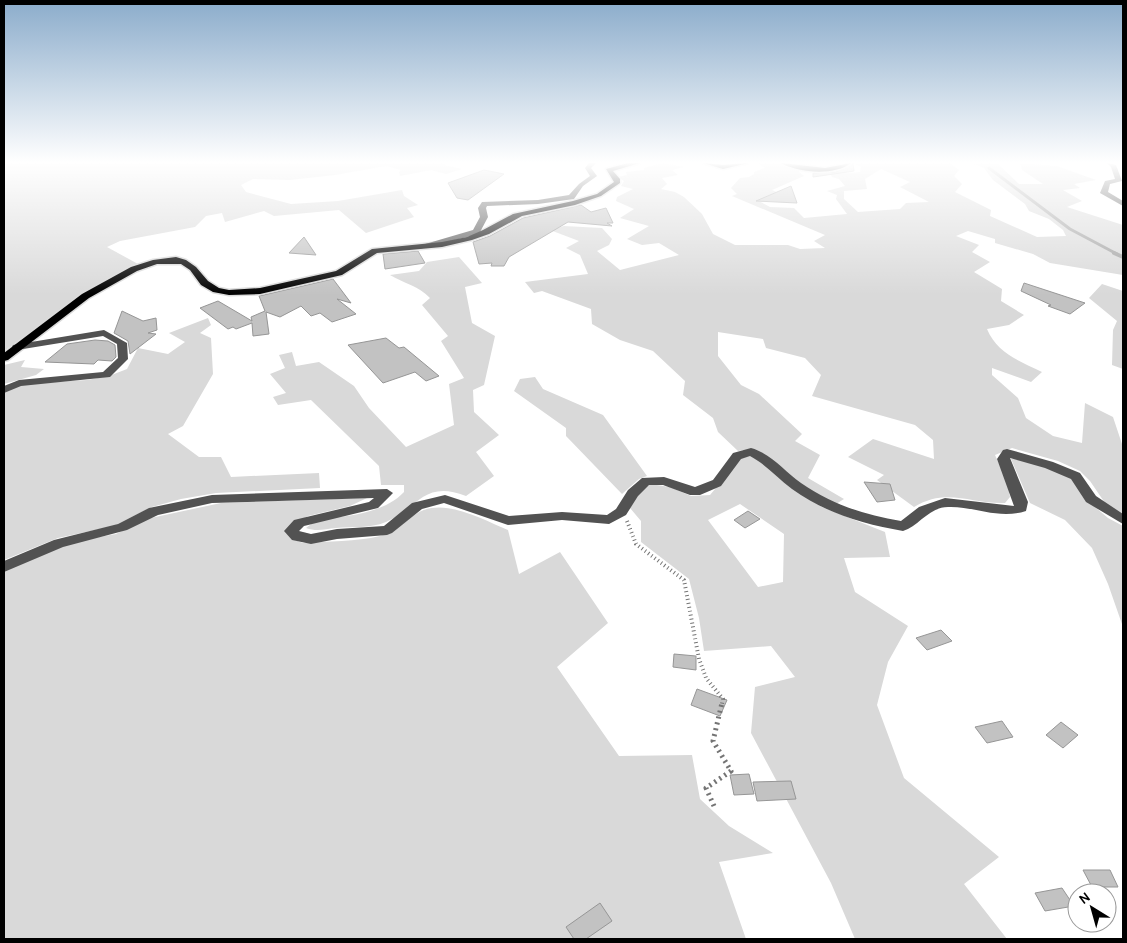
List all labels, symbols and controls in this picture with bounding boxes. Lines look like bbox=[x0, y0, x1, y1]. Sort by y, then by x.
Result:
north arrow bbox=[1067, 883, 1117, 933]
text: N bbox=[1075, 888, 1094, 908]

